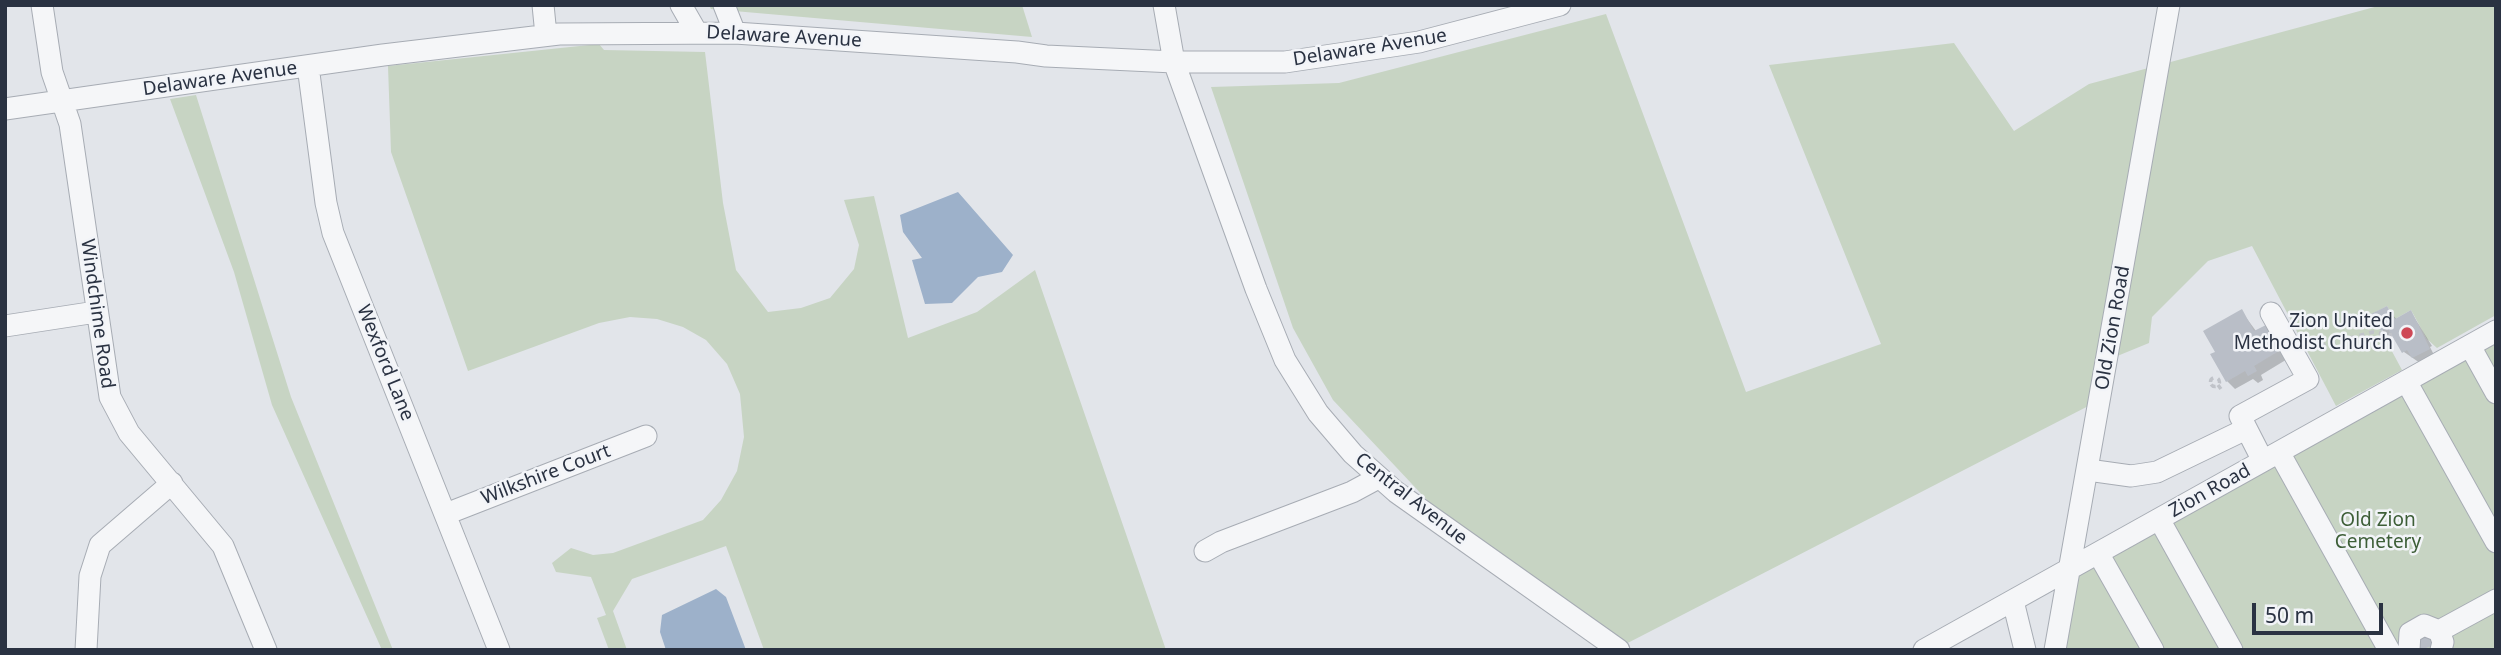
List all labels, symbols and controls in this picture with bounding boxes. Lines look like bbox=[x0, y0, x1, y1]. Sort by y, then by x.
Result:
street label: Delaware Avenue bbox=[706, 22, 862, 52]
street label: Delaware Avenue bbox=[1291, 25, 1449, 71]
street label: Delaware Avenue bbox=[141, 57, 299, 101]
street label: Windchime Road bbox=[75, 238, 119, 390]
street label: Old Zion Road bbox=[2091, 264, 2135, 392]
street label: Wexford Lane bbox=[351, 302, 419, 424]
place label: Zion United Methodist Church bbox=[2234, 311, 2393, 355]
marker: Zion United Methodist Church bbox=[2399, 325, 2415, 341]
street label: Wilkshire Court bbox=[478, 440, 614, 510]
street label: Central Avenue bbox=[1350, 448, 1472, 550]
street label: Zion Road bbox=[2165, 459, 2255, 523]
park label: Old Zion Cemetery bbox=[2335, 510, 2421, 554]
scale bar bbox=[2256, 588, 2387, 632]
text: 50 m bbox=[2265, 601, 2314, 629]

